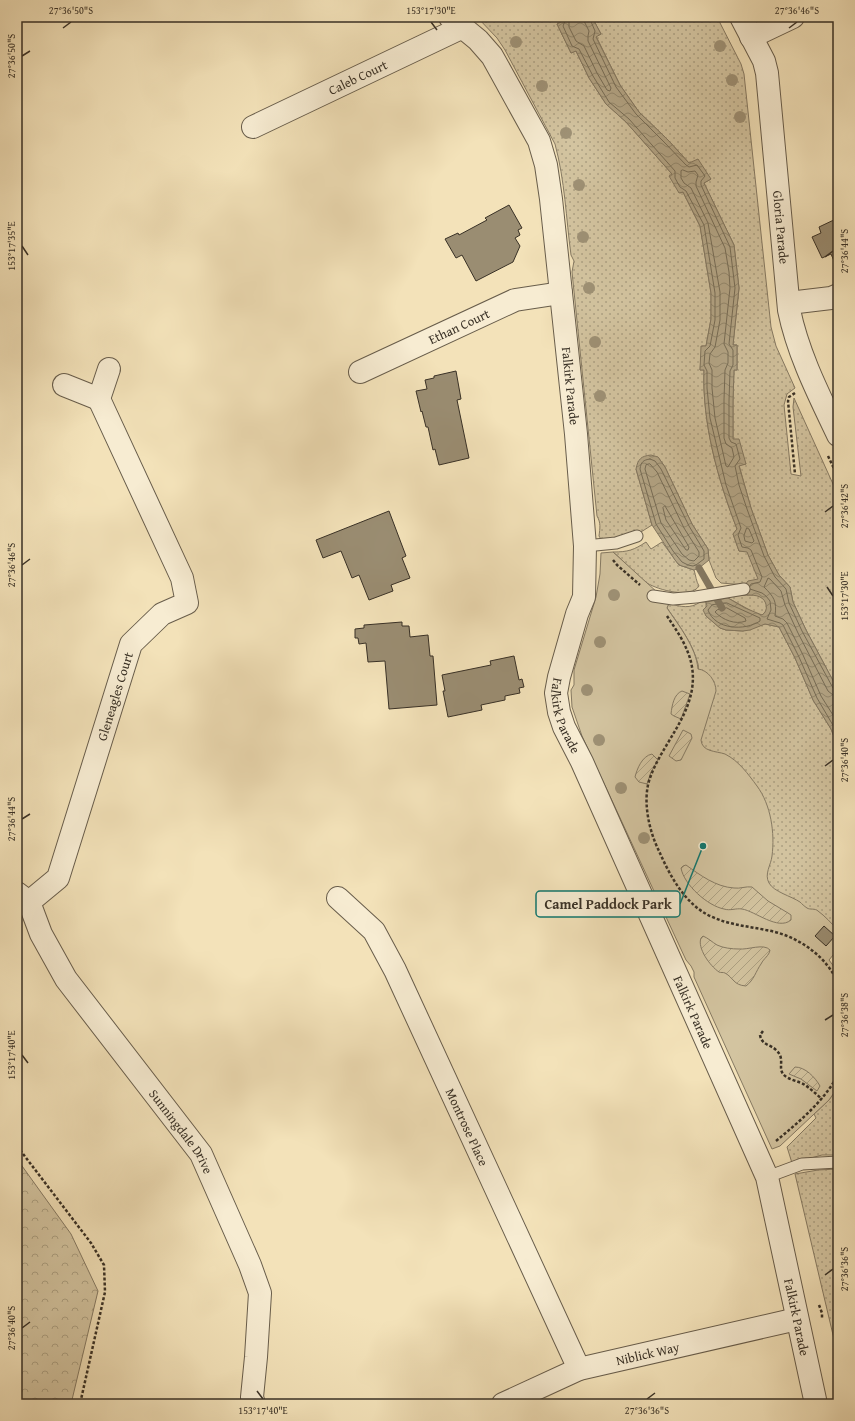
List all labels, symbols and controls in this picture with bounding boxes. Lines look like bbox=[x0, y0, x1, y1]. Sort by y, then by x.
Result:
text: 27°36'50"S bbox=[49, 3, 93, 18]
text: 153°17'30"E bbox=[406, 3, 456, 18]
text: 27°36'46"S bbox=[775, 3, 819, 18]
text: 27°36'50"S bbox=[4, 34, 19, 78]
street label: Caleb Court bbox=[325, 55, 391, 99]
street label: Gloria Parade bbox=[768, 190, 794, 265]
text: 153°17'35"E bbox=[4, 221, 19, 271]
text: 27°36'44"S bbox=[837, 229, 852, 273]
street label: Ethan Court bbox=[425, 303, 493, 349]
street label: Falkirk Parade bbox=[557, 346, 584, 426]
text: 27°36'42"S bbox=[837, 484, 852, 528]
text: 27°36'46"S bbox=[4, 543, 19, 587]
text: 153°17'30"E bbox=[837, 571, 852, 621]
street label: Gleneagles Court bbox=[92, 649, 138, 743]
street label: Falkirk Parade bbox=[546, 676, 585, 756]
text: 27°36'40"S bbox=[837, 738, 852, 782]
text: 27°36'44"S bbox=[4, 797, 19, 841]
callout: Camel Paddock Park bbox=[536, 891, 680, 917]
text: Camel Paddock Park bbox=[544, 894, 673, 914]
street label: Falkirk Parade bbox=[669, 972, 718, 1052]
text: 27°36'38"S bbox=[837, 993, 852, 1037]
text: 153°17'40"E bbox=[4, 1030, 19, 1080]
street label: Sunningdale Drive bbox=[145, 1085, 218, 1177]
street label: Montrose Place bbox=[441, 1085, 494, 1169]
text: 27°36'36"S bbox=[837, 1247, 852, 1291]
street label: Falkirk Parade bbox=[780, 1277, 815, 1357]
text: 27°36'40"S bbox=[4, 1306, 19, 1350]
street label: Niblick Way bbox=[614, 1337, 682, 1370]
text: 153°17'40"E bbox=[238, 1403, 288, 1418]
text: 27°36'36"S bbox=[625, 1403, 669, 1418]

